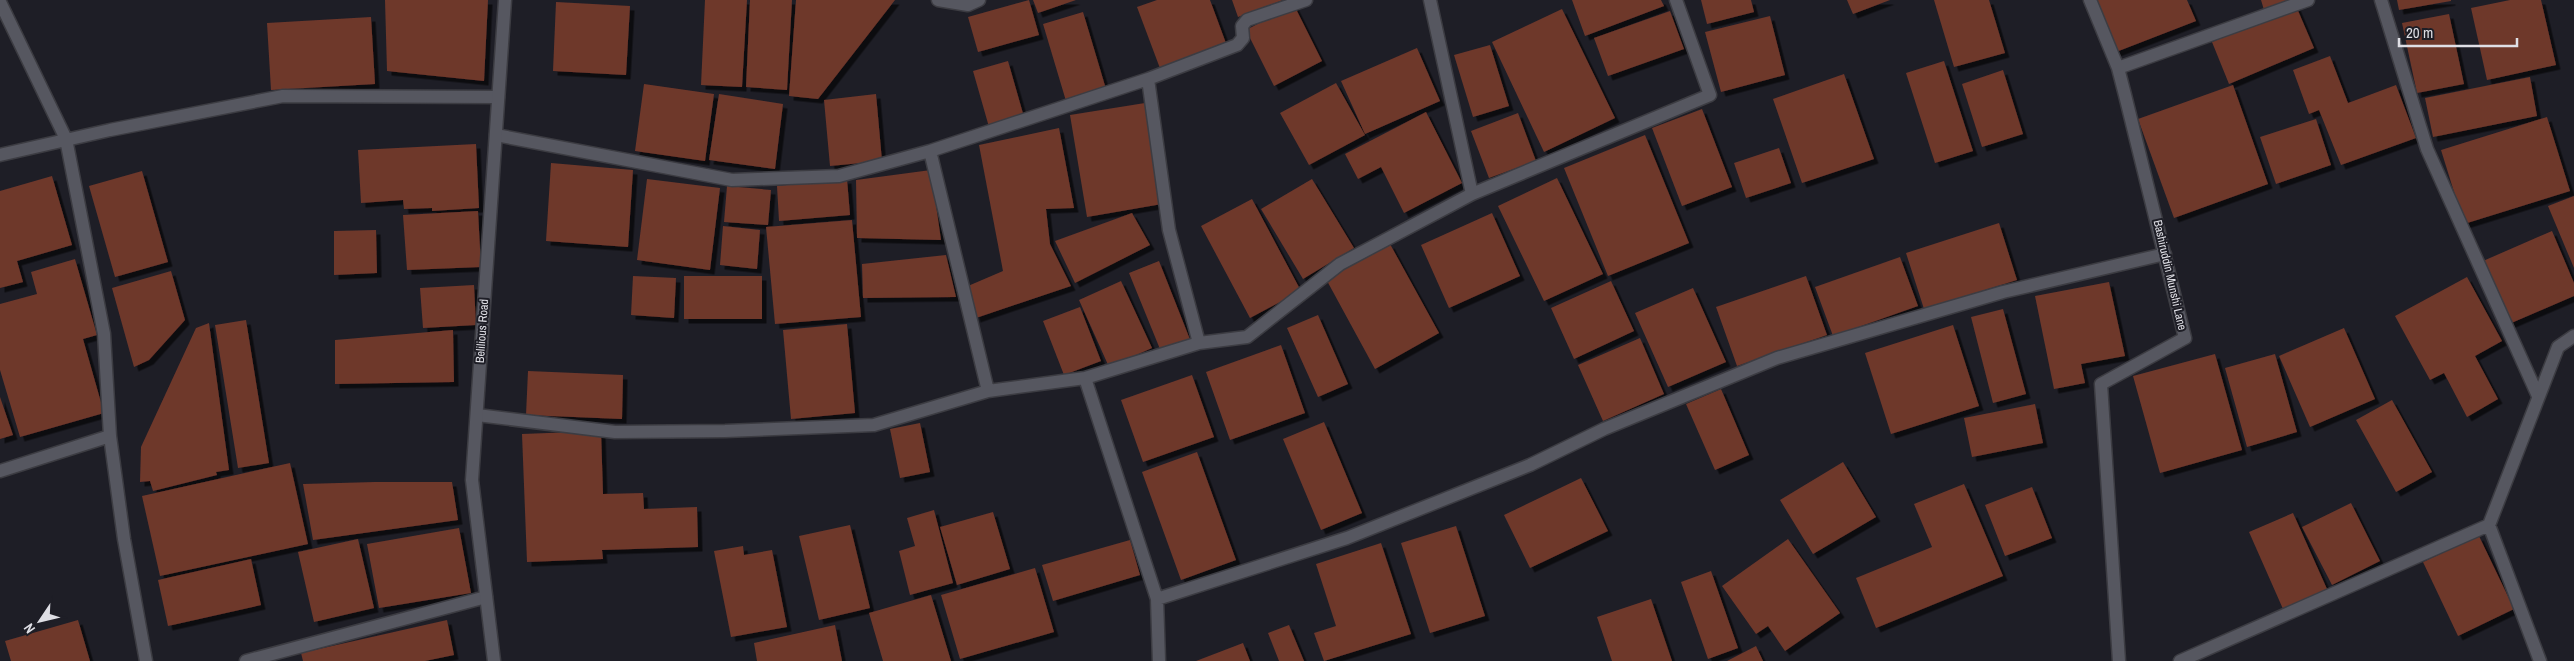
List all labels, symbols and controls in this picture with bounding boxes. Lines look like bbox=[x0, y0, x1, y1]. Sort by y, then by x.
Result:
scale bar bbox=[2399, 15, 2516, 47]
text: 20 m bbox=[2406, 22, 2433, 43]
street label: Bashiruddin Munshi Lane bbox=[2150, 218, 2190, 332]
street label: Belilious Road bbox=[472, 299, 492, 363]
north arrow bbox=[15, 596, 65, 646]
text: N bbox=[20, 620, 39, 637]

